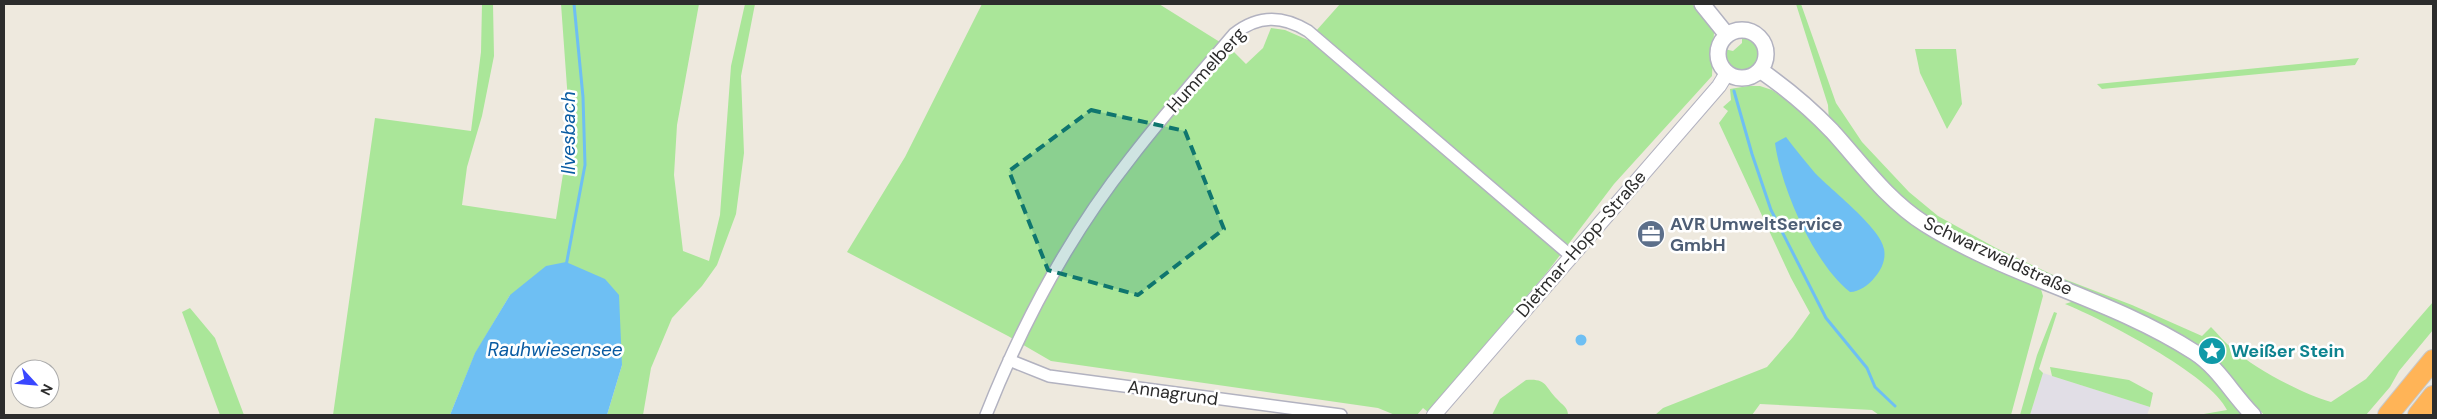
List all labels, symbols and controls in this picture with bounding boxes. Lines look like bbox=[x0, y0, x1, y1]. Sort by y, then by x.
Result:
street label: Hummelberg bbox=[1161, 22, 1251, 118]
water label: Ilvesbach bbox=[556, 91, 581, 175]
street label: Dietmar-Hopp-Straße bbox=[1511, 166, 1651, 322]
street label: Schwarzwaldstraße bbox=[1920, 211, 2076, 301]
place label: AVR UmweltService GmbH bbox=[1670, 212, 1843, 257]
office icon: AVR UmweltService GmbH bbox=[1636, 219, 1666, 249]
place icon: Weißer Stein bbox=[2197, 336, 2227, 366]
water label: Rauhwiesensee bbox=[487, 337, 623, 362]
place label: Weißer Stein bbox=[2231, 339, 2345, 363]
north arrow bbox=[10, 359, 60, 409]
street label: Annagrund bbox=[1126, 375, 1220, 411]
text: N bbox=[36, 381, 57, 398]

